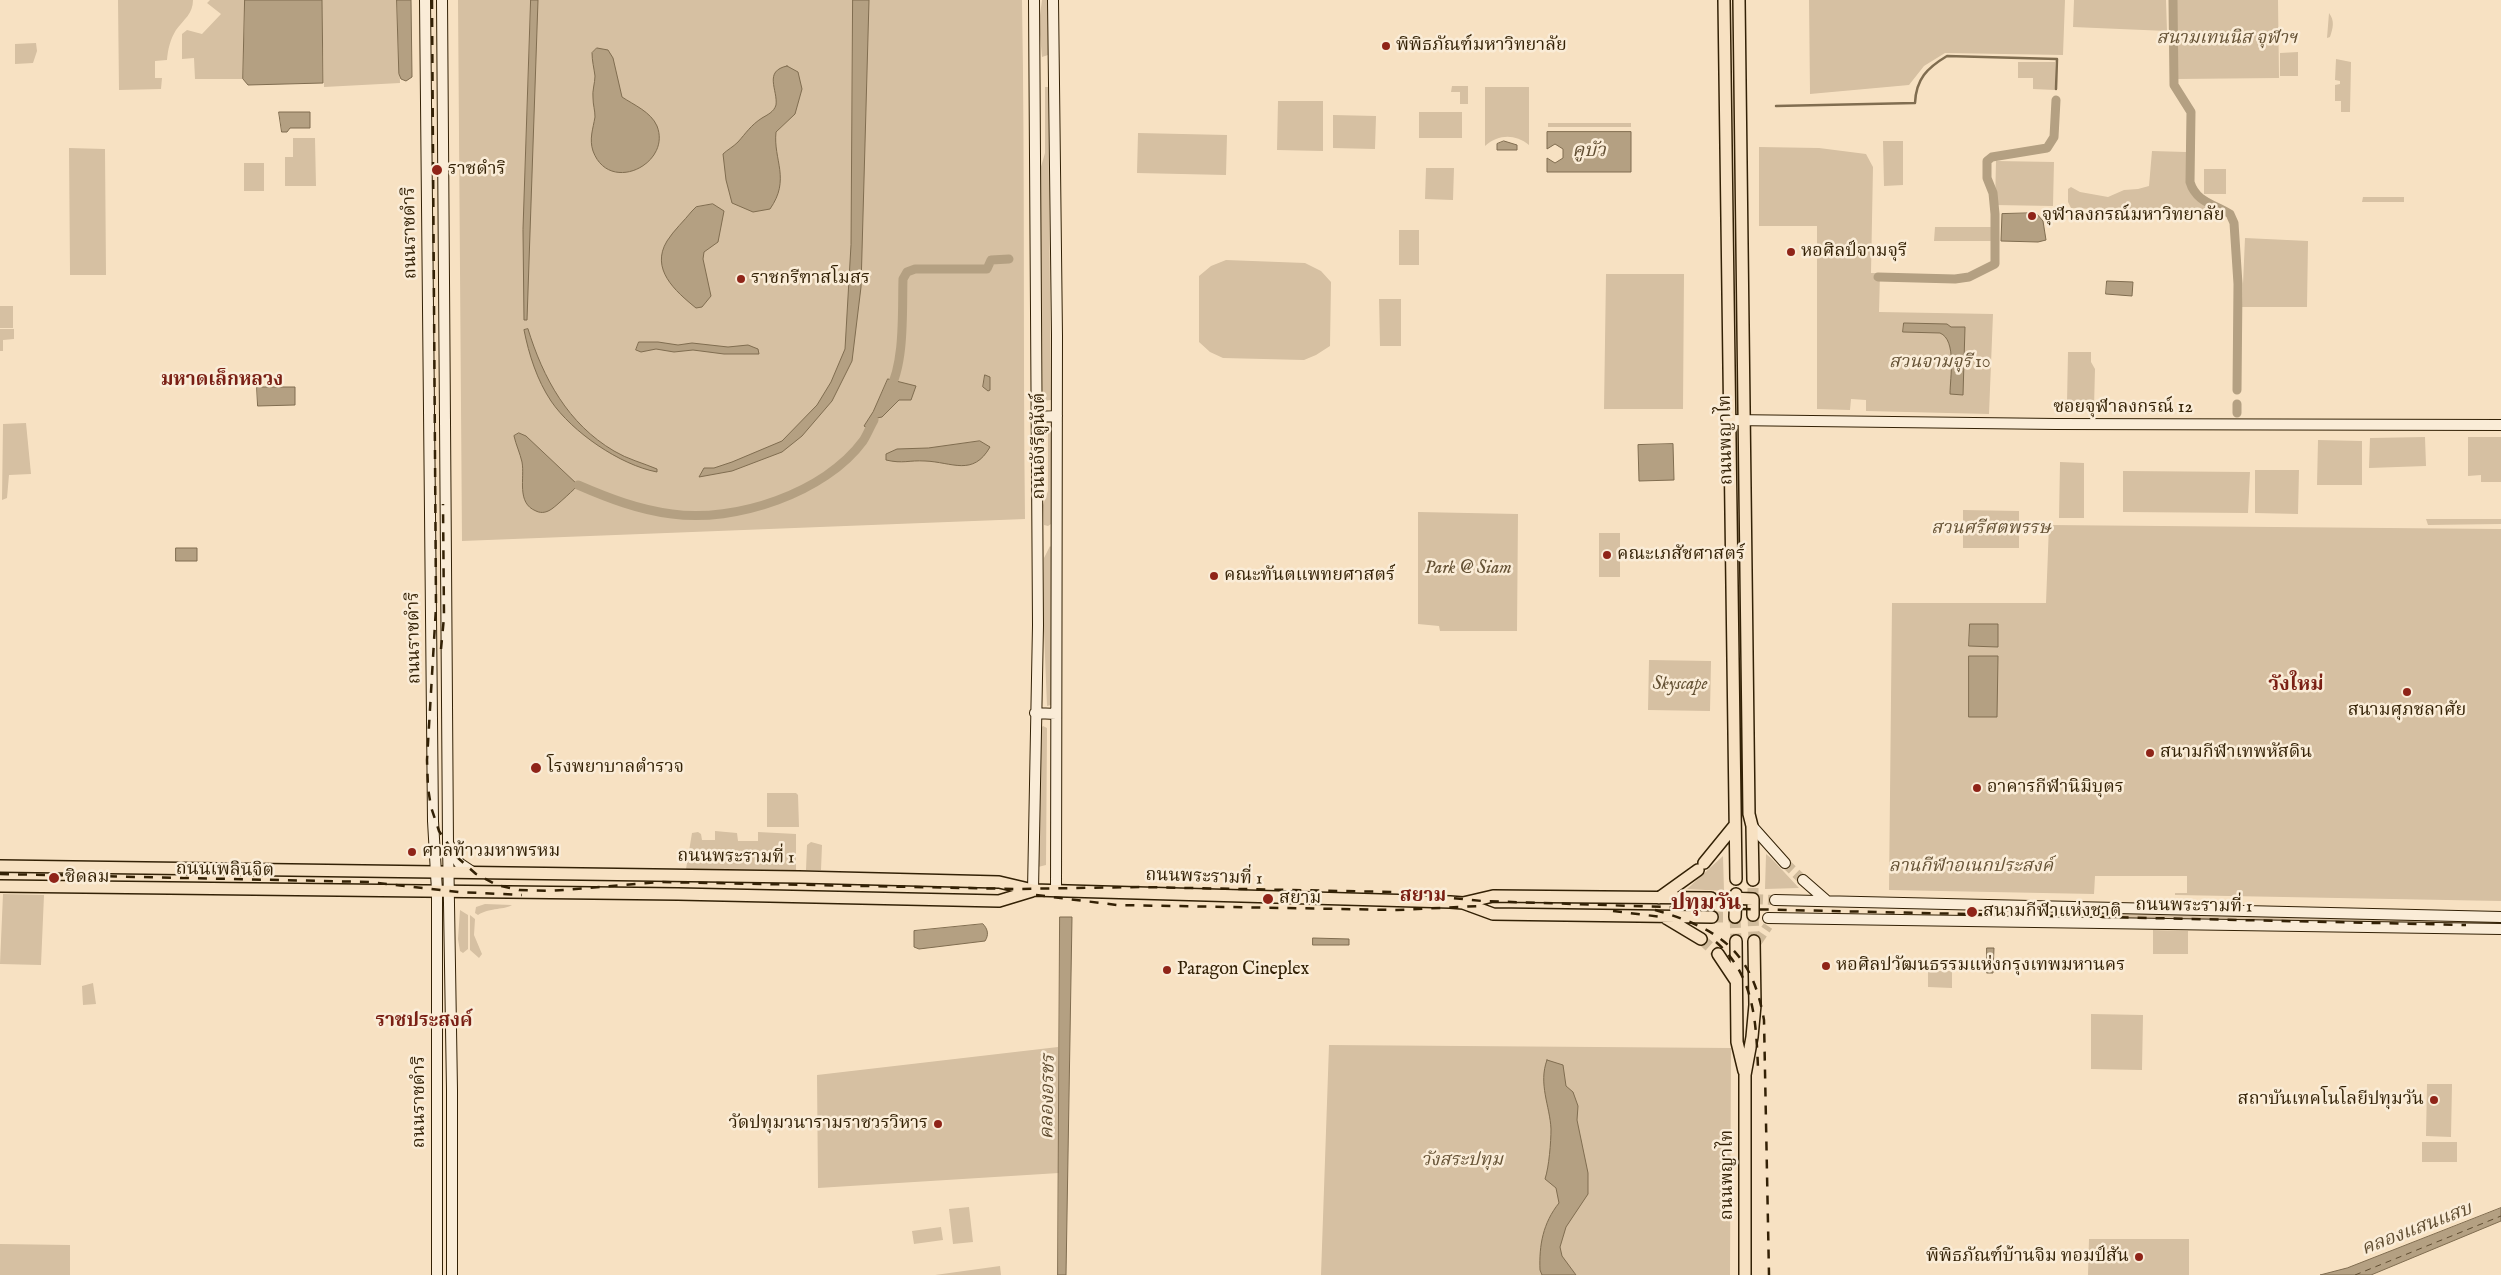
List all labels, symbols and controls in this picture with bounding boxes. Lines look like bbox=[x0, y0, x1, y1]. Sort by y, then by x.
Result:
park label: สนามเทนนิส จุฬาฯ bbox=[2157, 28, 2297, 50]
place label: พิพิธภัณฑ์มหาวิทยาลัย bbox=[1396, 35, 1567, 57]
marker: พิพิธภัณฑ์มหาวิทยาลัย bbox=[1380, 40, 1392, 52]
water label: คูบัว bbox=[1572, 141, 1606, 163]
place label: ราชดำริ bbox=[448, 159, 506, 181]
marker: ราชดำริ bbox=[430, 163, 444, 177]
street label: ถนนราชดำริ bbox=[399, 187, 423, 279]
place label: จุฬาลงกรณ์มหาวิทยาลัย bbox=[2042, 205, 2224, 227]
marker: จุฬาลงกรณ์มหาวิทยาลัย bbox=[2026, 210, 2038, 222]
place label: หอศิลป์จามจุรี bbox=[1801, 241, 1907, 263]
marker: หอศิลป์จามจุรี bbox=[1785, 246, 1797, 258]
place label: ราชกรีฑาสโมสร bbox=[751, 268, 870, 290]
marker: ราชกรีฑาสโมสร bbox=[735, 273, 747, 285]
park label: สวนจามจุรี 10 bbox=[1889, 352, 1991, 374]
district label: มหาดเล็กหลวง bbox=[161, 370, 283, 392]
street label: ถนนอังรีดูนังต์ bbox=[1029, 392, 1051, 500]
street label: ถนนพญาไท bbox=[1715, 395, 1739, 485]
street label: ซอยจุฬาลงกรณ์ 12 bbox=[2053, 397, 2193, 419]
park label: สวนศรีศตพรรษ bbox=[1931, 518, 2051, 540]
place label: คณะเภสัชศาสตร์ bbox=[1617, 544, 1745, 566]
marker: คณะเภสัชศาสตร์ bbox=[1601, 549, 1613, 561]
park label: Park @ Siam bbox=[1424, 558, 1512, 580]
place label: คณะทันตแพทยศาสตร์ bbox=[1224, 565, 1395, 587]
marker: คณะทันตแพทยศาสตร์ bbox=[1208, 570, 1220, 582]
street label: ถนนราชดำริ bbox=[403, 592, 427, 684]
park label: Skyscape bbox=[1653, 674, 1707, 696]
district label: วังใหม่ bbox=[2268, 674, 2324, 698]
marker: สนามศุภชลาศัย bbox=[2401, 686, 2413, 698]
place label: สนามศุภชลาศัย bbox=[2348, 700, 2466, 722]
place label: สนามกีฬาเทพหัสดิน bbox=[2160, 742, 2312, 764]
marker: สนามกีฬาเทพหัสดิน bbox=[2144, 747, 2156, 759]
place label: โรงพยาบาลตำรวจ bbox=[547, 757, 684, 779]
marker: โรงพยาบาลตำรวจ bbox=[529, 761, 543, 775]
place label: อาคารกีฬานิมิบุตร bbox=[1987, 777, 2124, 799]
marker: อาคารกีฬานิมิบุตร bbox=[1971, 782, 1983, 794]
place label: ศาลท้าวมหาพรหม bbox=[422, 841, 560, 863]
marker: ศาลท้าวมหาพรหม bbox=[406, 846, 418, 858]
street label: ถนนพระรามที่ 1 bbox=[677, 846, 795, 870]
park label: ลานกีฬาอเนกประสงค์ bbox=[1889, 856, 2053, 878]
street label: ถนนเพลินจิต bbox=[176, 859, 274, 883]
street label: ถนนพระรามที่ 1 bbox=[1145, 865, 1263, 891]
place label: ชิดลม bbox=[65, 867, 110, 889]
marker: ชิดลม bbox=[47, 871, 61, 885]
district label: สยาม bbox=[1400, 886, 1446, 908]
place label: สยาม bbox=[1279, 888, 1321, 910]
district label: ปทุมวัน bbox=[1671, 891, 1741, 917]
marker: สยาม bbox=[1261, 892, 1275, 906]
street label: ถนนพระรามที่ 1 bbox=[2135, 895, 2253, 919]
place label: สนามกีฬาแห่งชาติ bbox=[1983, 901, 2121, 923]
marker: สนามกีฬาแห่งชาติ bbox=[1965, 905, 1979, 919]
place label: หอศิลปวัฒนธรรมแห่งกรุงเทพมหานคร bbox=[1836, 955, 2125, 977]
place label: Paragon Cineplex bbox=[1177, 959, 1309, 981]
marker: หอศิลปวัฒนธรรมแห่งกรุงเทพมหานคร bbox=[1820, 960, 1832, 972]
marker: Paragon Cineplex bbox=[1161, 964, 1173, 976]
district label: ราชประสงค์ bbox=[375, 1011, 473, 1033]
water label: คลองอรชร bbox=[1037, 1054, 1061, 1140]
street label: ถนนราชดำริ bbox=[409, 1056, 431, 1148]
place label: สถาบันเทคโนโลยีปทุมวัน bbox=[2238, 1089, 2424, 1111]
marker: สถาบันเทคโนโลยีปทุมวัน bbox=[2428, 1094, 2440, 1106]
place label: วัดปทุมวนารามราชวรวิหาร bbox=[728, 1113, 928, 1135]
marker: วัดปทุมวนารามราชวรวิหาร bbox=[932, 1118, 944, 1130]
street label: ถนนพญาไท bbox=[1717, 1130, 1739, 1220]
park label: วังสระปทุม bbox=[1421, 1150, 1503, 1172]
water label: คลองแสนแสบ bbox=[2359, 1198, 2475, 1262]
place label: พิพิธภัณฑ์บ้านจิม ทอมป์สัน bbox=[1926, 1246, 2129, 1268]
marker: พิพิธภัณฑ์บ้านจิม ทอมป์สัน bbox=[2133, 1251, 2145, 1263]

